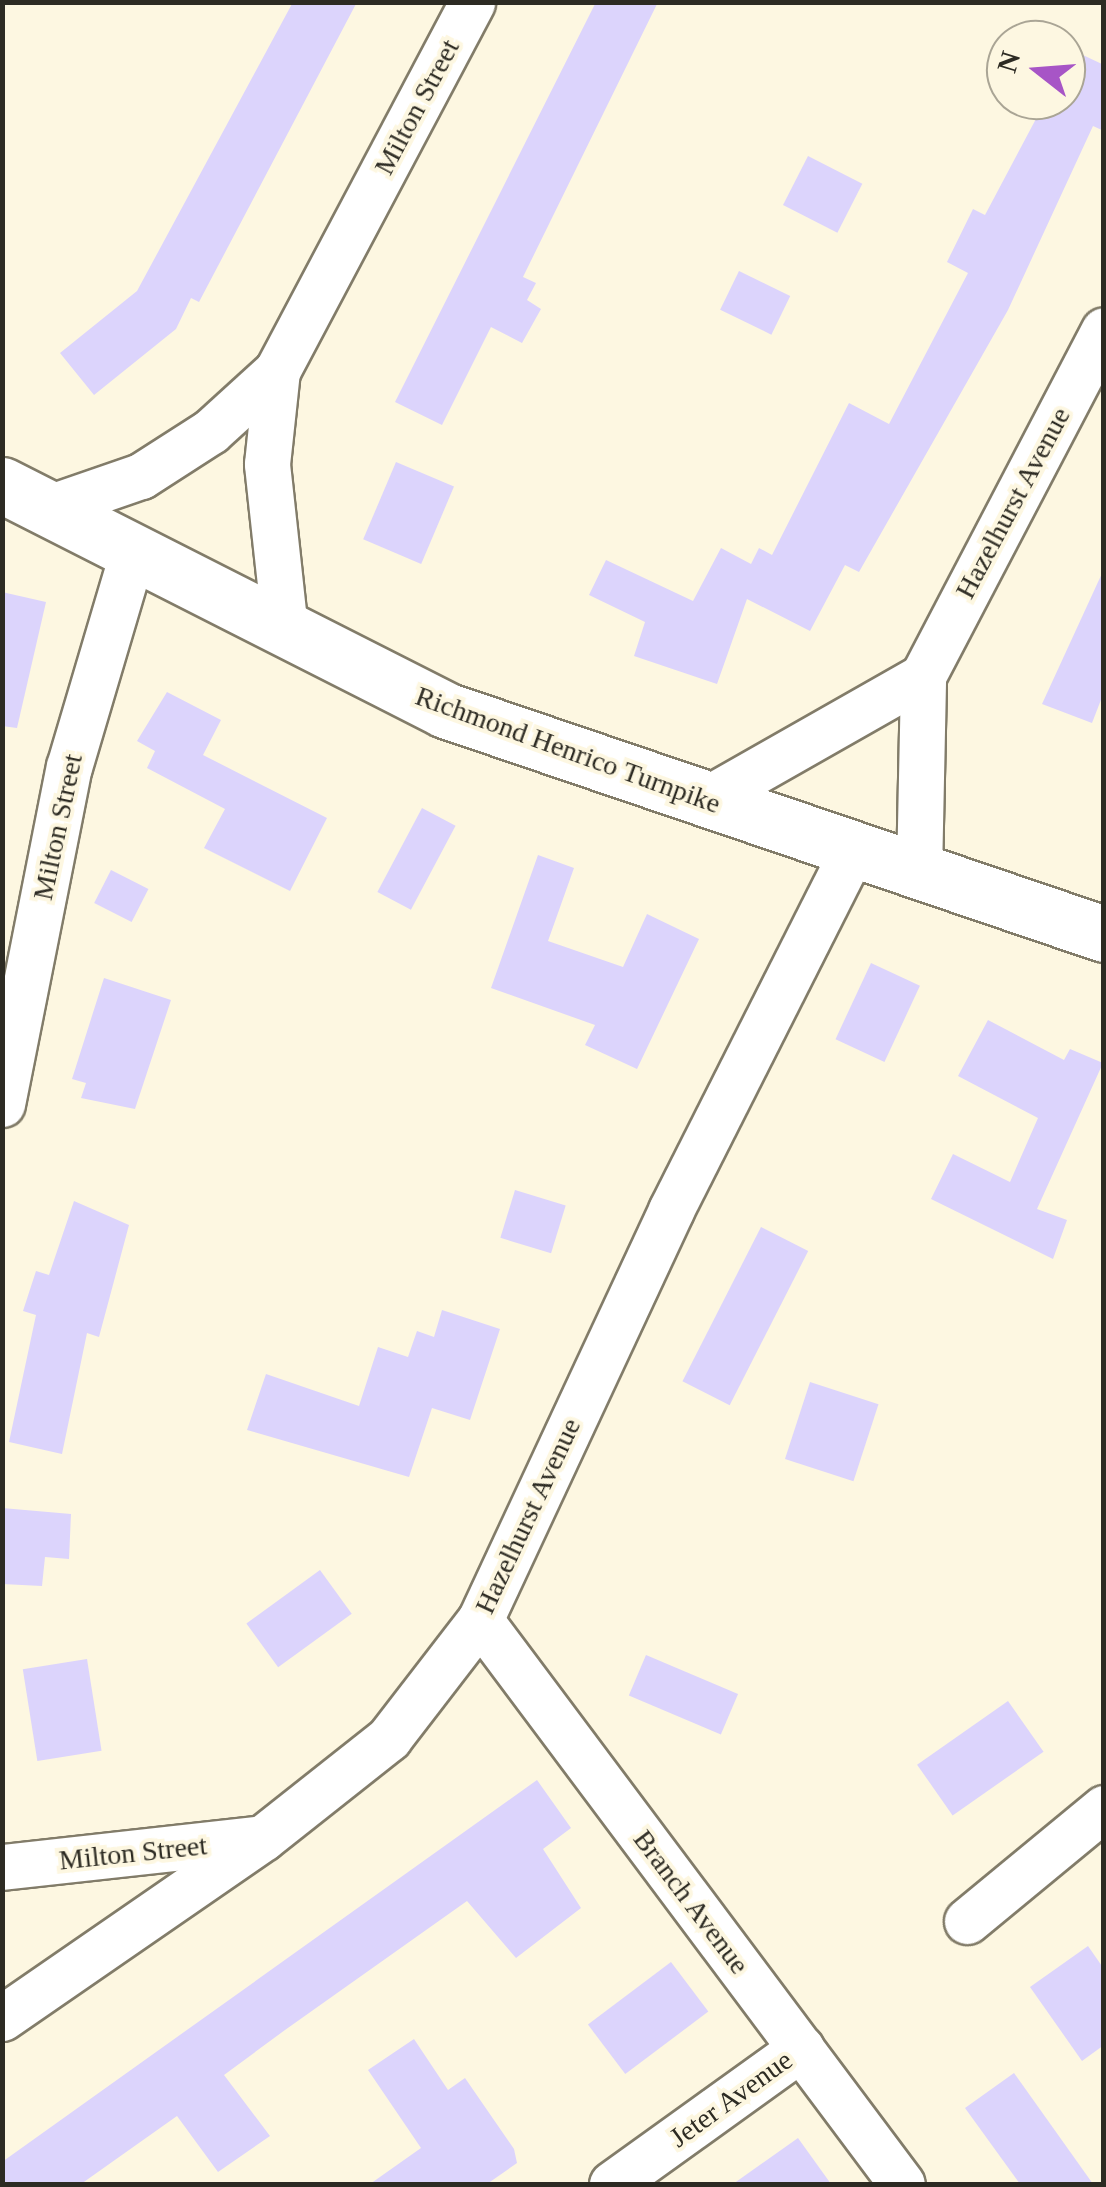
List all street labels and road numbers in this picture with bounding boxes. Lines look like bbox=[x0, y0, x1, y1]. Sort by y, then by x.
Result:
street label: Milton Street bbox=[367, 34, 467, 180]
street label: Hazelhurst Avenue bbox=[948, 401, 1078, 605]
street label: Richmond Henrico Turnpike bbox=[411, 679, 725, 821]
street label: Milton Street bbox=[26, 751, 90, 903]
street label: Hazelhurst Avenue bbox=[468, 1412, 588, 1620]
street label: Branch Avenue bbox=[626, 1823, 756, 1981]
street label: Milton Street bbox=[57, 1829, 209, 1877]
street label: Jeter Avenue bbox=[663, 2043, 799, 2155]

